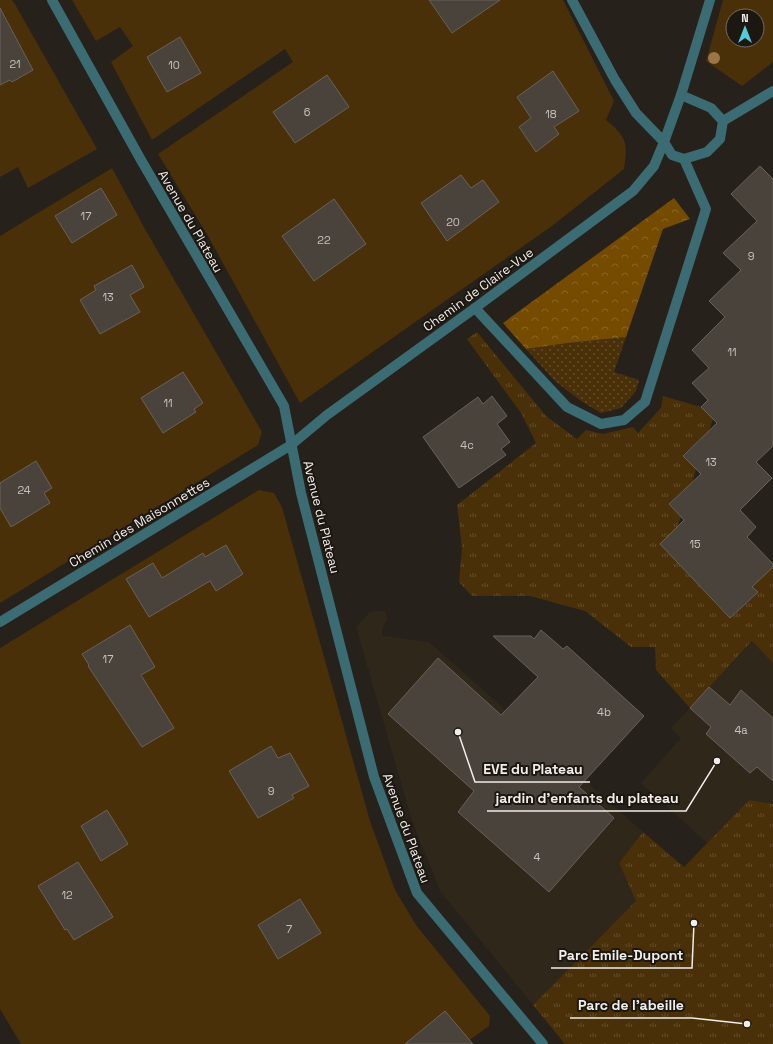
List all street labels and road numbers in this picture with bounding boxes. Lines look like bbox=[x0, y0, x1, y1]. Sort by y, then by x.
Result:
street label: Avenue du Plateau bbox=[154, 167, 227, 276]
street label: Chemin de Claire-Vue bbox=[420, 244, 537, 335]
street label: Avenue du Plateau bbox=[299, 459, 344, 575]
street label: Chemin des Maisonnettes bbox=[66, 474, 213, 571]
street label: Avenue du Plateau bbox=[379, 771, 434, 885]

